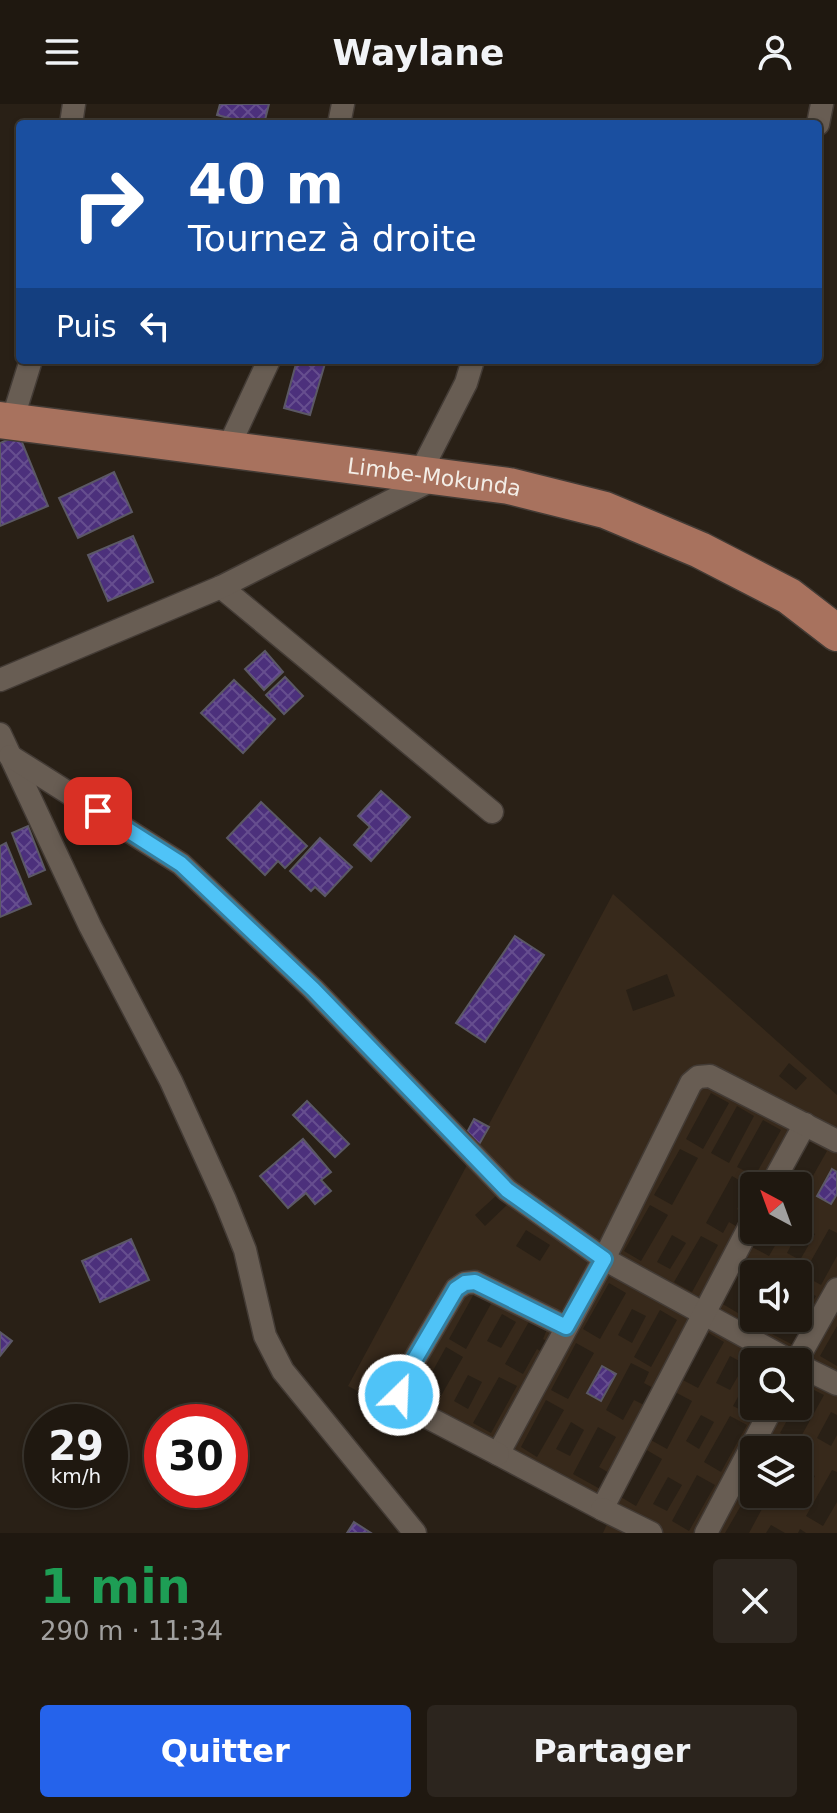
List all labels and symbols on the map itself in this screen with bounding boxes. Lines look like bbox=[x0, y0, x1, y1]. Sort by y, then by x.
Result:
street label: Limbe-Mokunda bbox=[346, 453, 524, 502]
pin bbox=[64, 777, 132, 845]
north arrow bbox=[740, 1172, 812, 1244]
position arrow bbox=[357, 1353, 441, 1437]
speed limit sign: 30 bbox=[144, 1404, 248, 1508]

